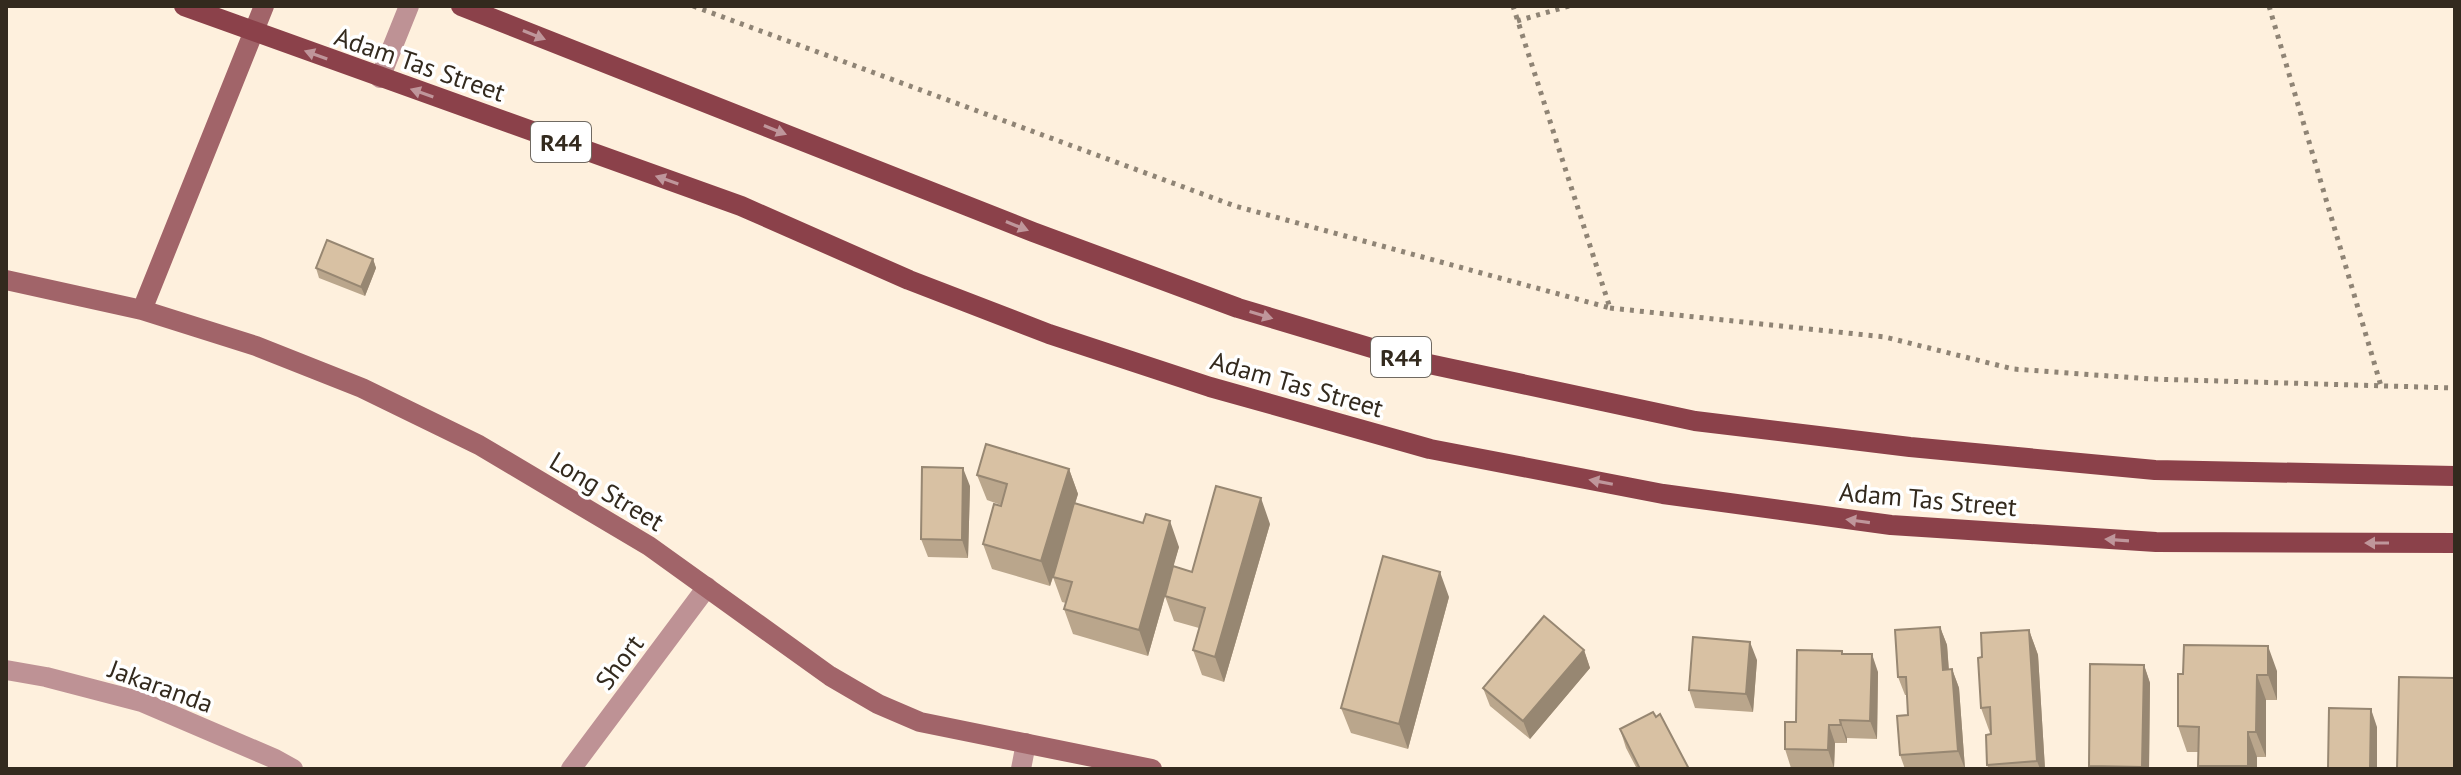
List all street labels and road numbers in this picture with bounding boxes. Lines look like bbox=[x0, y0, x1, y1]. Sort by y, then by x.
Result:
street label: Adam Tas Street bbox=[330, 19, 510, 109]
road number: R44 bbox=[531, 122, 591, 162]
road number: R44 bbox=[1371, 337, 1431, 377]
street label: Adam Tas Street bbox=[1207, 344, 1387, 424]
street label: Long Street bbox=[544, 444, 670, 538]
street label: Adam Tas Street bbox=[1838, 475, 2018, 523]
street label: Short bbox=[588, 628, 650, 696]
street label: Jakaranda bbox=[103, 652, 218, 720]

